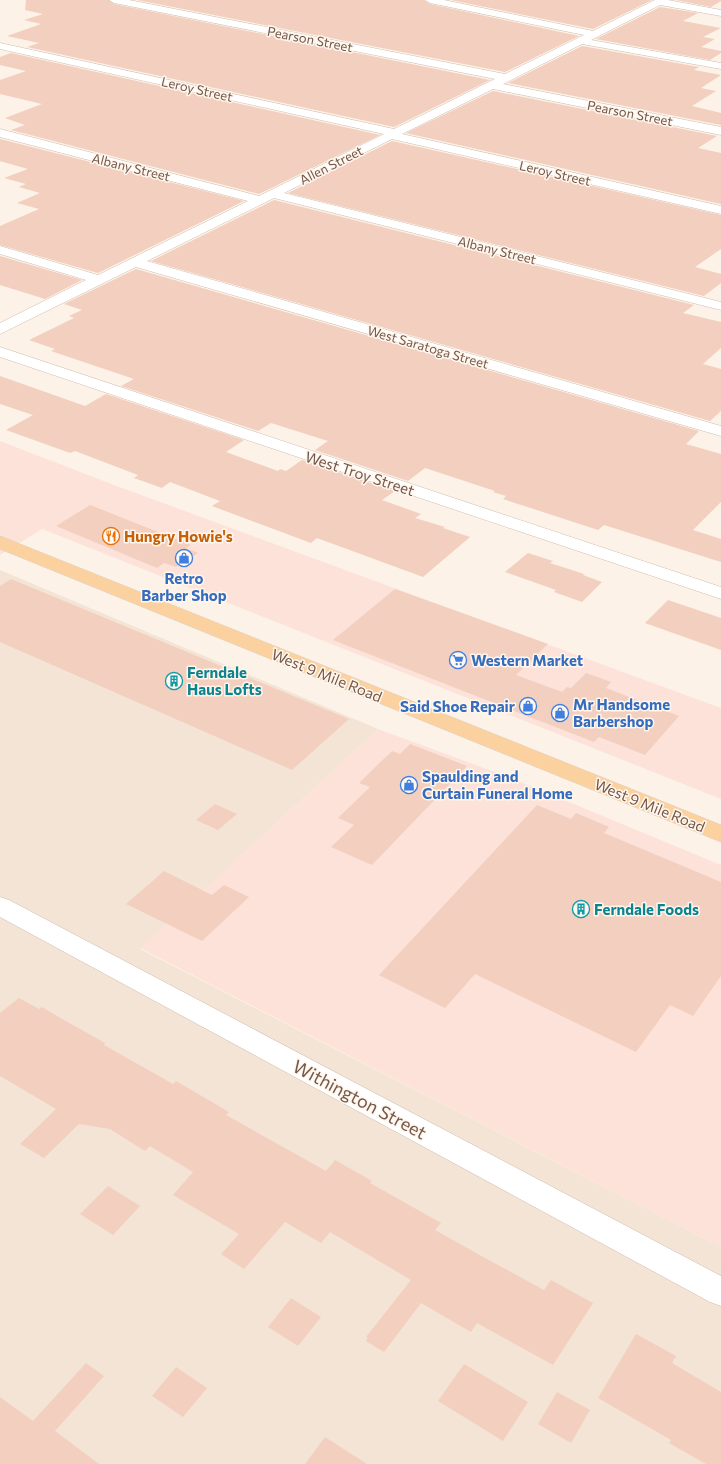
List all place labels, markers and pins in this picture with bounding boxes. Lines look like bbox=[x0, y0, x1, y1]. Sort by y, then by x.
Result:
restaurant icon: Hungry Howie's bbox=[101, 526, 121, 546]
place label: Hungry Howie's bbox=[124, 527, 233, 545]
shop icon: Retro Barber Shop bbox=[174, 548, 194, 568]
place label: Retro Barber Shop bbox=[141, 569, 227, 604]
supermarket icon: Western Market bbox=[448, 650, 468, 670]
place label: Western Market bbox=[471, 651, 583, 669]
place label: Ferndale Haus Lofts bbox=[187, 663, 262, 698]
building icon: Ferndale Haus Lofts bbox=[164, 671, 184, 691]
place label: Mr Handsome Barbershop bbox=[573, 695, 670, 730]
shop icon: Said Shoe Repair bbox=[518, 696, 538, 716]
place label: Said Shoe Repair bbox=[400, 697, 515, 715]
shop icon: Mr Handsome Barbershop bbox=[550, 703, 570, 723]
place label: Spaulding and Curtain Funeral Home bbox=[422, 767, 573, 802]
shop icon: Spaulding and Curtain Funeral Home bbox=[399, 775, 419, 795]
building icon: Ferndale Foods bbox=[571, 899, 591, 919]
place label: Ferndale Foods bbox=[594, 900, 699, 918]

